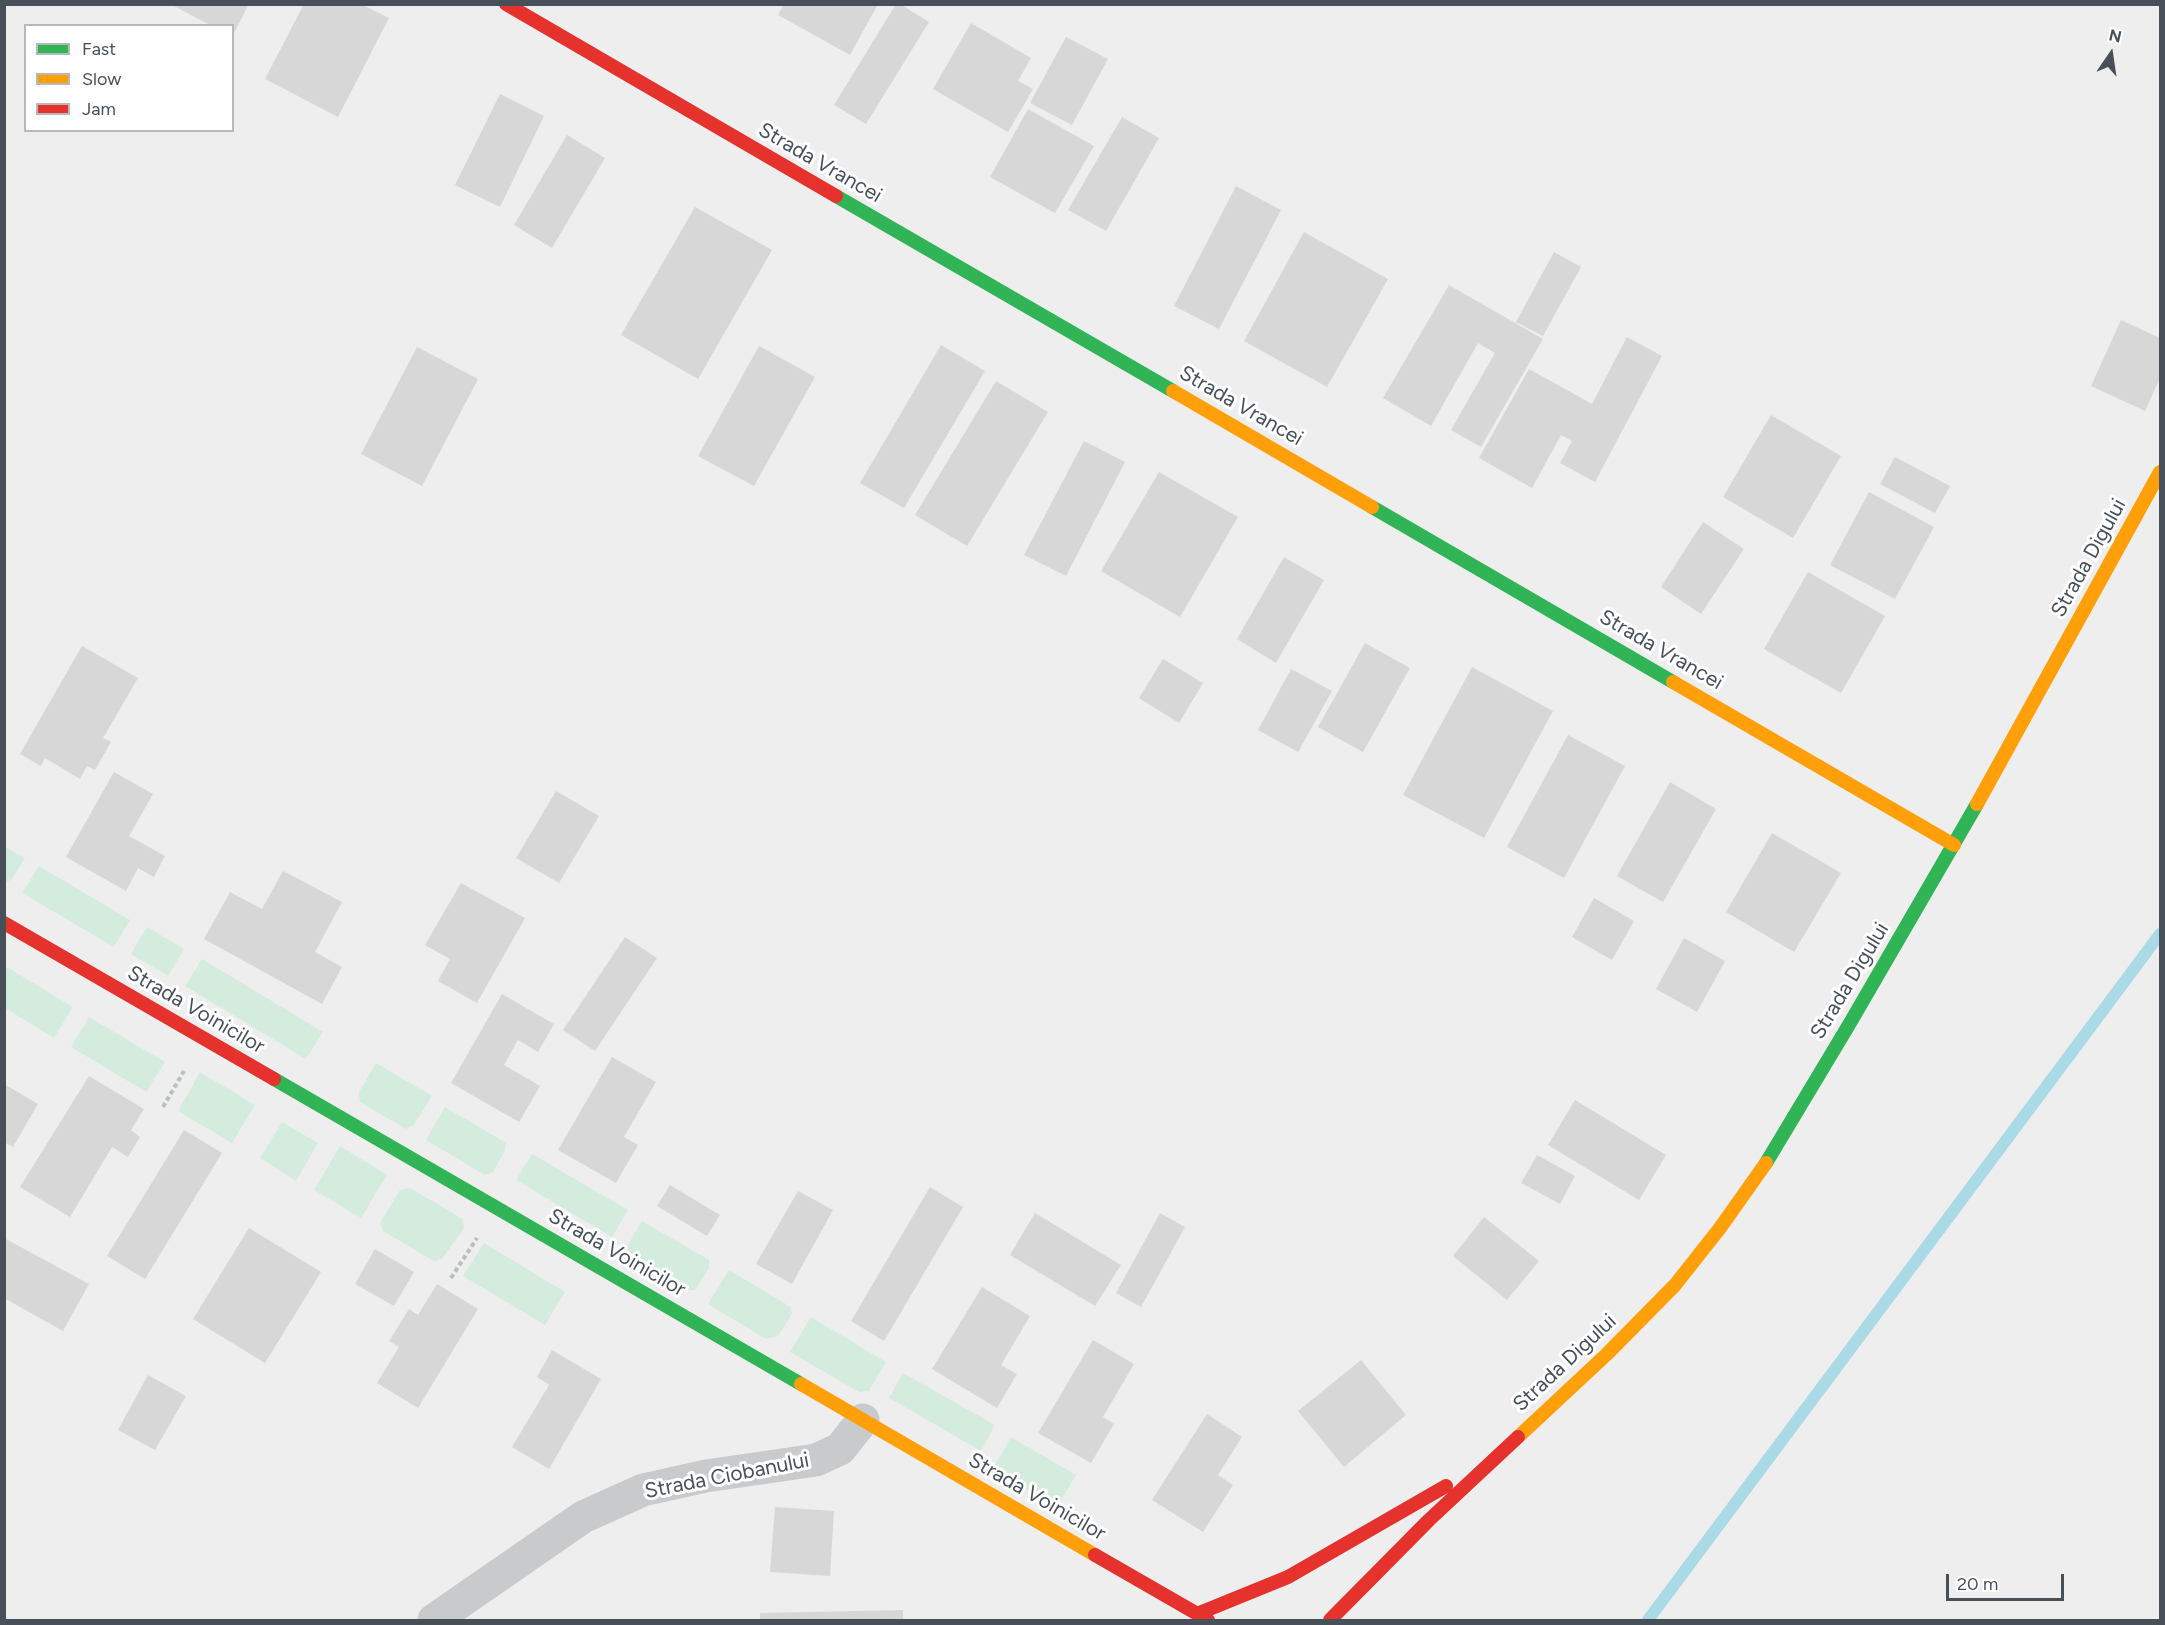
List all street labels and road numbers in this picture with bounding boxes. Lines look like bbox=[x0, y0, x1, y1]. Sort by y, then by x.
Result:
street label: Strada Vrancei bbox=[754, 117, 886, 209]
street label: Strada Vrancei bbox=[1175, 360, 1307, 452]
street label: Strada Digului bbox=[2046, 494, 2132, 622]
street label: Strada Vrancei bbox=[1595, 604, 1727, 696]
street label: Strada Digului bbox=[1805, 918, 1895, 1044]
street label: Strada Voinicilor bbox=[123, 961, 269, 1059]
street label: Strada Voinicilor bbox=[544, 1204, 690, 1302]
street label: Strada Digului bbox=[1508, 1309, 1622, 1417]
street label: Strada Ciobanului bbox=[643, 1448, 811, 1504]
street label: Strada Voinicilor bbox=[964, 1448, 1110, 1546]

